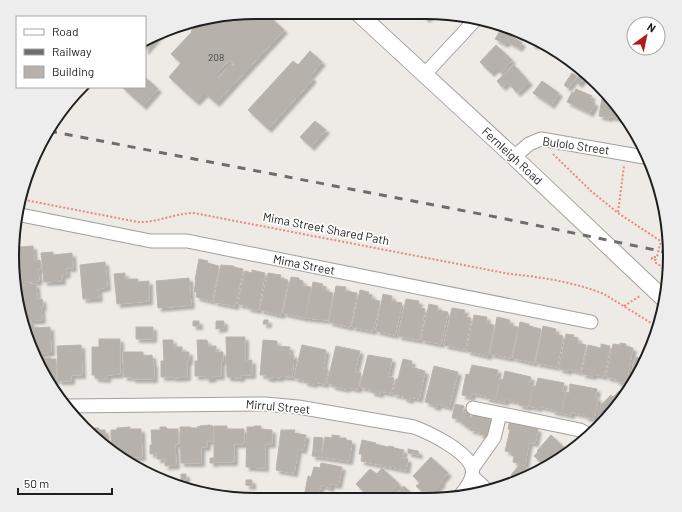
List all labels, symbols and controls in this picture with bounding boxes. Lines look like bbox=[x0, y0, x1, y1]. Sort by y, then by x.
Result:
legend bbox=[16, 16, 146, 88]
north arrow bbox=[626, 16, 666, 56]
text: N bbox=[645, 20, 658, 35]
text: Road bbox=[52, 24, 79, 38]
text: Railway bbox=[52, 44, 92, 58]
house number: 208 bbox=[208, 51, 224, 63]
text: Building bbox=[52, 64, 94, 78]
street label: Fernleigh Road bbox=[480, 124, 546, 187]
street label: Bulolo Street bbox=[542, 133, 611, 157]
street label: Mima Street Shared Path bbox=[262, 209, 391, 247]
street label: Mima Street bbox=[272, 251, 336, 277]
street label: Mirrul Street bbox=[245, 396, 311, 416]
scale bar bbox=[18, 470, 112, 496]
text: 50 m bbox=[24, 476, 49, 490]

